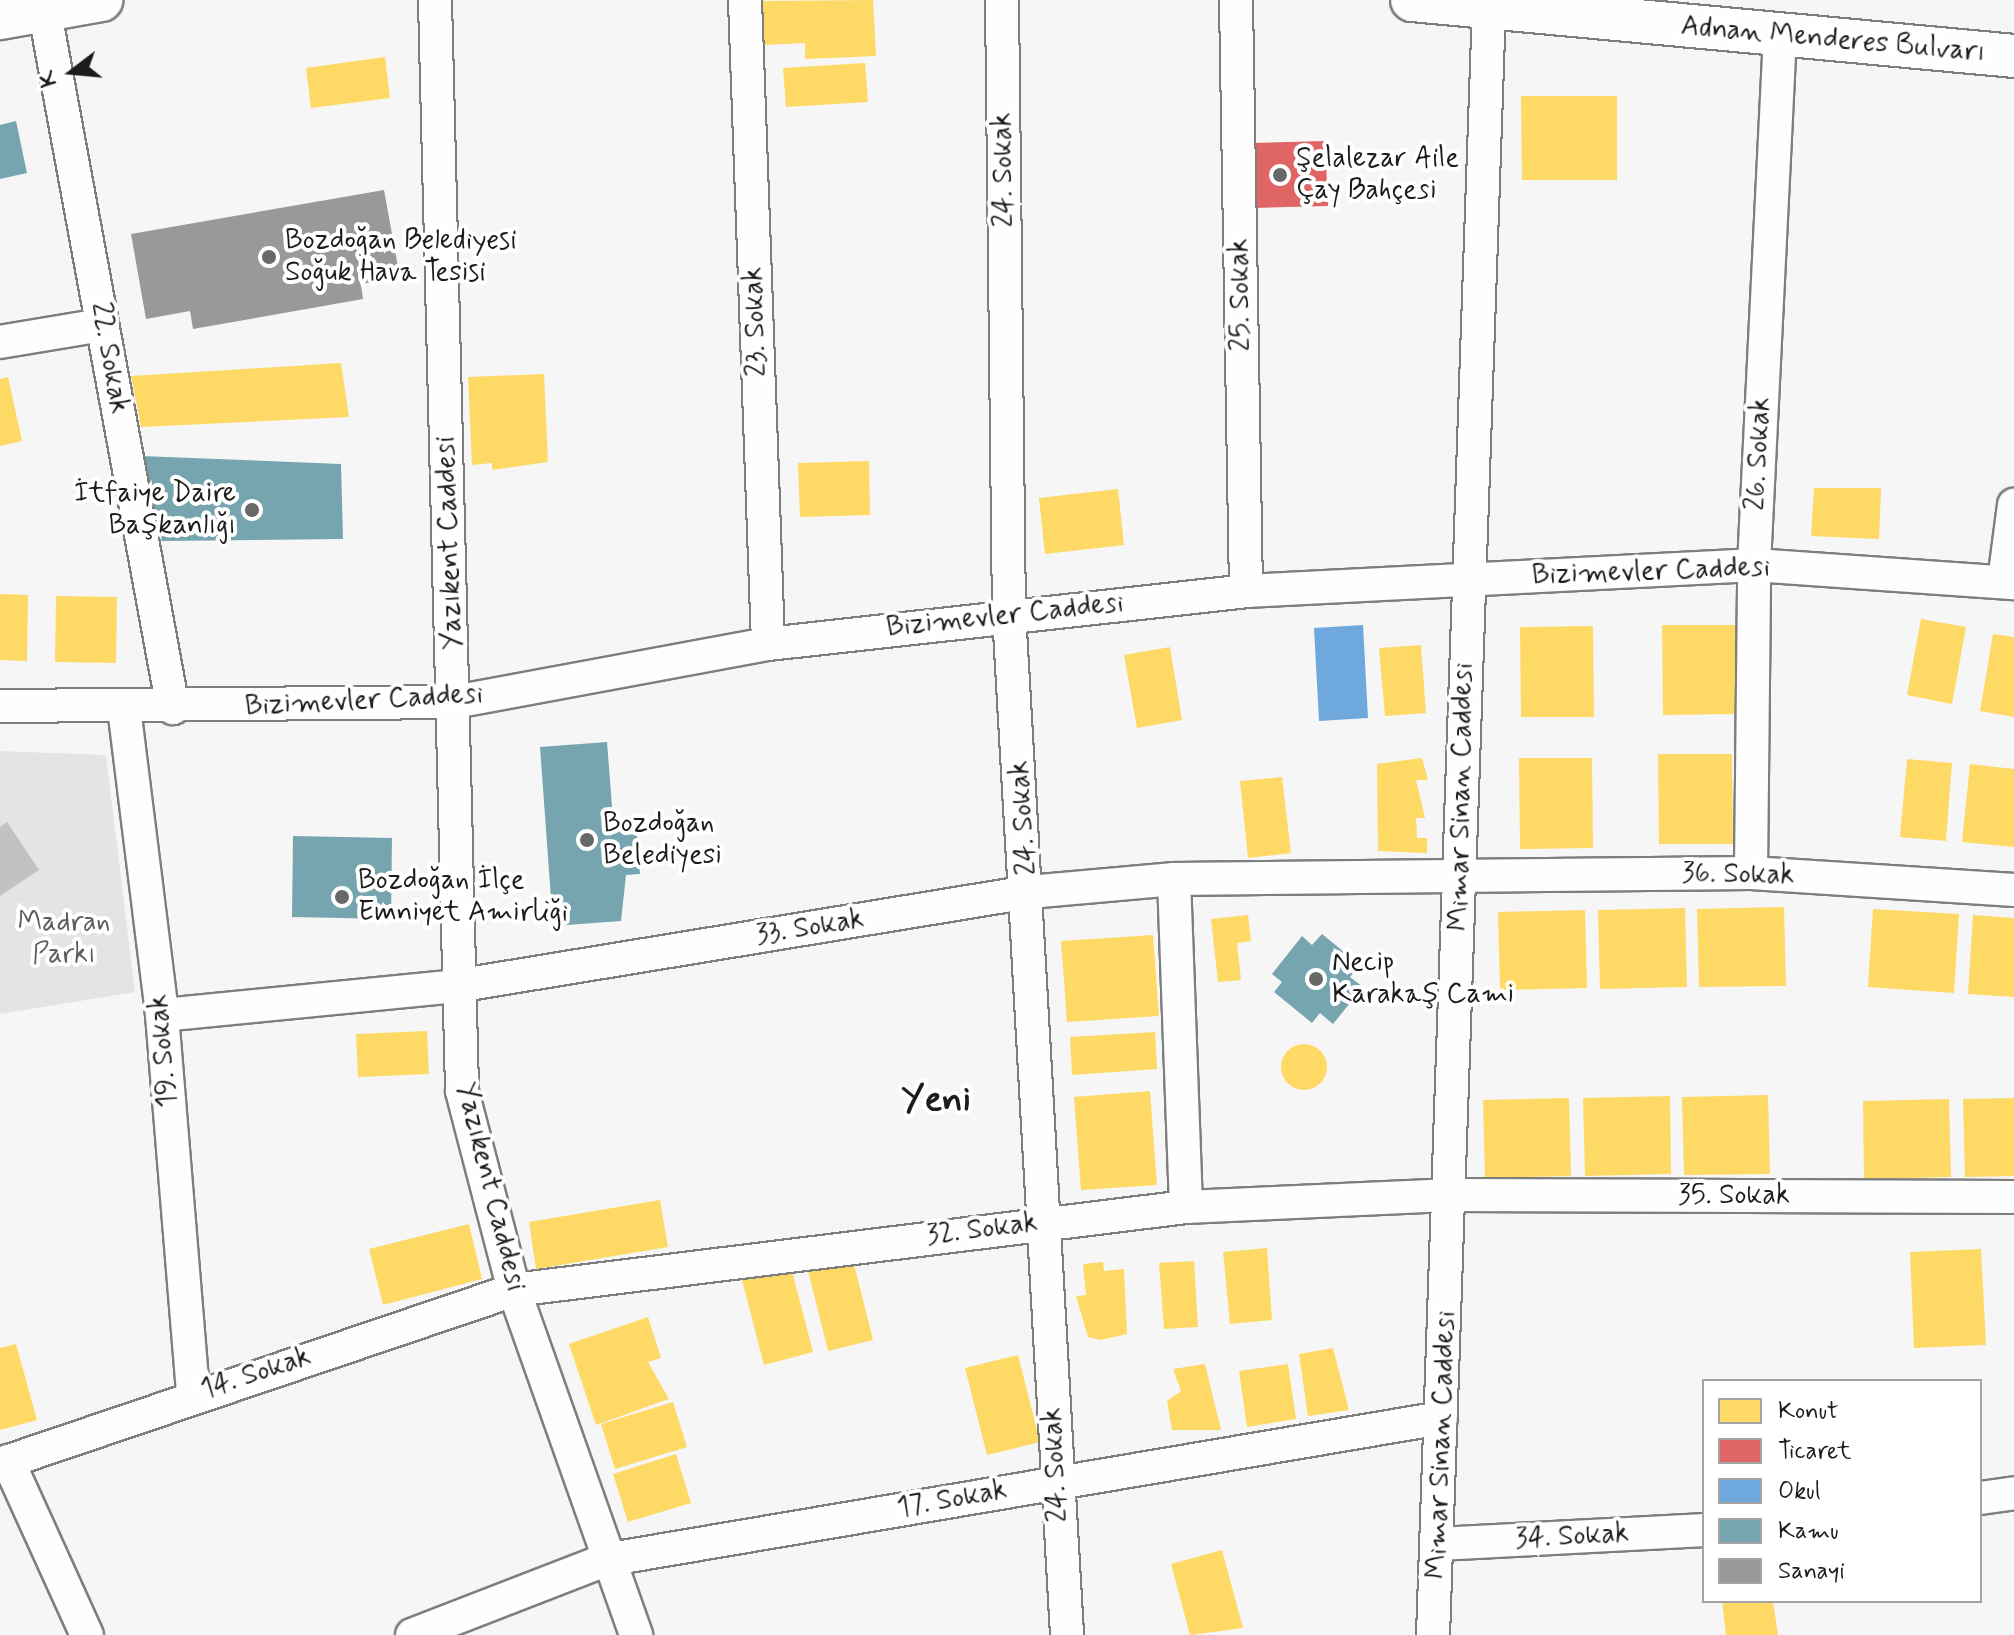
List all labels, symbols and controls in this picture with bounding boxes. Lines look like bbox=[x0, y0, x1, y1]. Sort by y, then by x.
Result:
street label: Adnan Menderes Bulvarı bbox=[1684, 10, 1982, 70]
north arrow bbox=[32, 32, 112, 112]
text: K bbox=[33, 67, 65, 90]
street label: 24. Sokak bbox=[986, 112, 1022, 228]
place label: Şelalezar Aile Çay Bahçesi bbox=[1296, 142, 1459, 208]
marker: Şelalezar Aile Çay Bahçesi bbox=[1271, 166, 1289, 184]
place label: Bozdoğan Belediyesi Soğuk Hava Tesisi bbox=[285, 224, 523, 290]
street label: 25. Sokak bbox=[1223, 238, 1259, 352]
marker: Bozdoğan Belediyesi Soğuk Hava Tesisi bbox=[260, 248, 278, 266]
street label: 23. Sokak bbox=[737, 267, 775, 377]
street label: 22. Sokak bbox=[83, 300, 135, 416]
street label: 26. Sokak bbox=[1739, 396, 1779, 512]
street label: Yazıkent Caddesi bbox=[429, 436, 471, 650]
place label: İtfaiye Daire Başkanlığı bbox=[74, 477, 236, 543]
marker: İtfaiye Daire Başkanlığı bbox=[243, 501, 261, 519]
street label: Bizimevler Caddesi bbox=[1531, 551, 1771, 593]
street label: Bizimevler Caddesi bbox=[885, 587, 1125, 645]
street label: Mimar Sinan Caddesi bbox=[1443, 663, 1481, 931]
street label: Bizimevler Caddesi bbox=[244, 678, 484, 724]
street label: 24. Sokak bbox=[1003, 759, 1045, 877]
place label: Bozdoğan Belediyesi bbox=[603, 807, 722, 873]
marker: Bozdoğan Belediyesi bbox=[578, 831, 596, 849]
street label: 36. Sokak bbox=[1682, 857, 1794, 893]
place label: Bozdoğan İlçe Emniyet Amirliği bbox=[358, 864, 562, 930]
marker: Bozdoğan İlçe Emniyet Amirliği bbox=[333, 888, 351, 906]
street label: 33. Sokak bbox=[754, 903, 866, 953]
park label: Madran Parkı bbox=[18, 906, 110, 972]
place label: Necip Karakaş Cami bbox=[1332, 946, 1514, 1012]
marker: Necip Karakaş Cami bbox=[1307, 970, 1325, 988]
street label: 19. Sokak bbox=[142, 993, 186, 1109]
street label: Yazıkent Caddesi bbox=[448, 1079, 532, 1295]
district label: Yeni bbox=[901, 1079, 971, 1123]
street label: 35. Sokak bbox=[1678, 1179, 1790, 1213]
street label: 32. Sokak bbox=[925, 1207, 1039, 1253]
street label: Mimar Sinan Caddesi bbox=[1421, 1311, 1463, 1579]
street label: 14. Sokak bbox=[197, 1340, 315, 1408]
legend bbox=[1702, 1379, 1982, 1603]
text: Konut bbox=[1778, 1396, 1838, 1427]
street label: 24. Sokak bbox=[1036, 1407, 1076, 1523]
text: Ticaret bbox=[1778, 1436, 1851, 1467]
street label: 17. Sokak bbox=[895, 1474, 1009, 1526]
text: Okul bbox=[1778, 1476, 1821, 1507]
text: Kamu bbox=[1778, 1516, 1839, 1547]
street label: 34. Sokak bbox=[1514, 1517, 1630, 1557]
text: Sanayi bbox=[1778, 1556, 1845, 1587]

